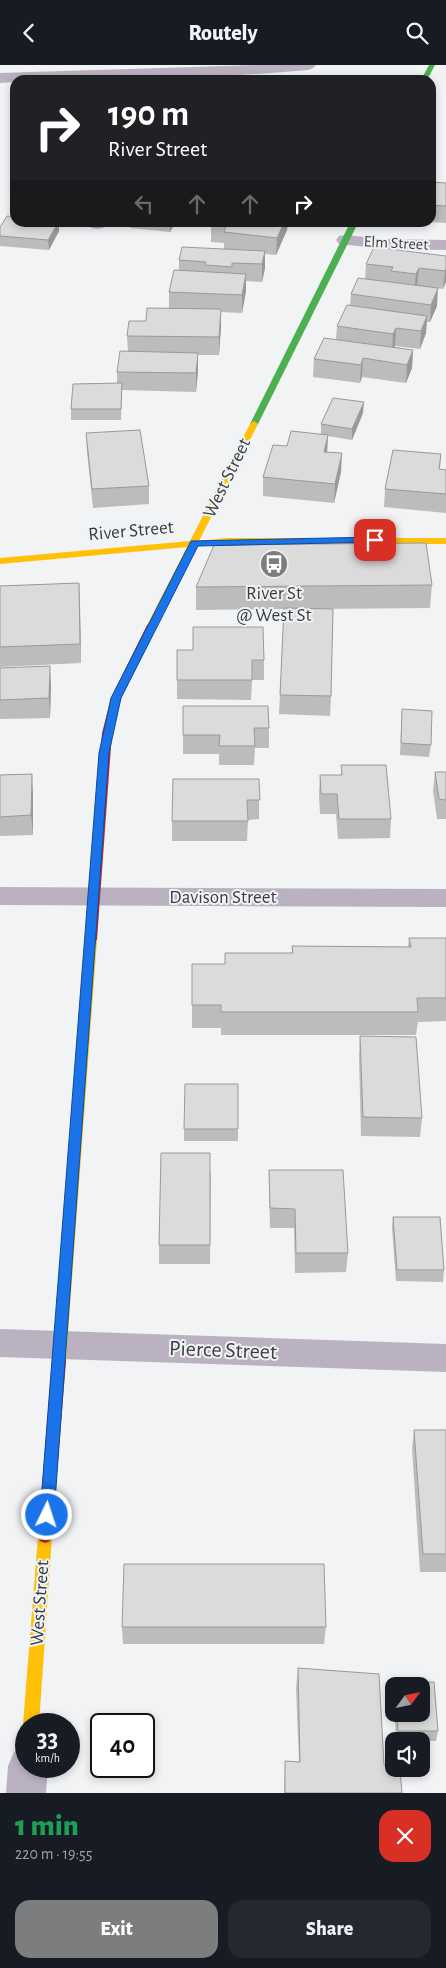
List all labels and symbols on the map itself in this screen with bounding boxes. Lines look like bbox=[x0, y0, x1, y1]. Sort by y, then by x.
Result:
street label: Elm Street bbox=[363, 233, 429, 253]
street label: West Street bbox=[200, 435, 254, 521]
street label: River Street bbox=[88, 518, 174, 544]
pin bbox=[354, 519, 396, 561]
bus stop icon: River St @ West St bbox=[259, 549, 289, 579]
place label: River St @ West St bbox=[237, 584, 311, 625]
street label: Davison Street bbox=[169, 888, 277, 907]
street label: Pierce Street bbox=[169, 1337, 277, 1363]
position arrow bbox=[20, 1488, 72, 1540]
street label: West Street bbox=[28, 1560, 52, 1646]
north arrow bbox=[385, 1677, 430, 1723]
speed limit sign: 40 bbox=[90, 1713, 155, 1778]

